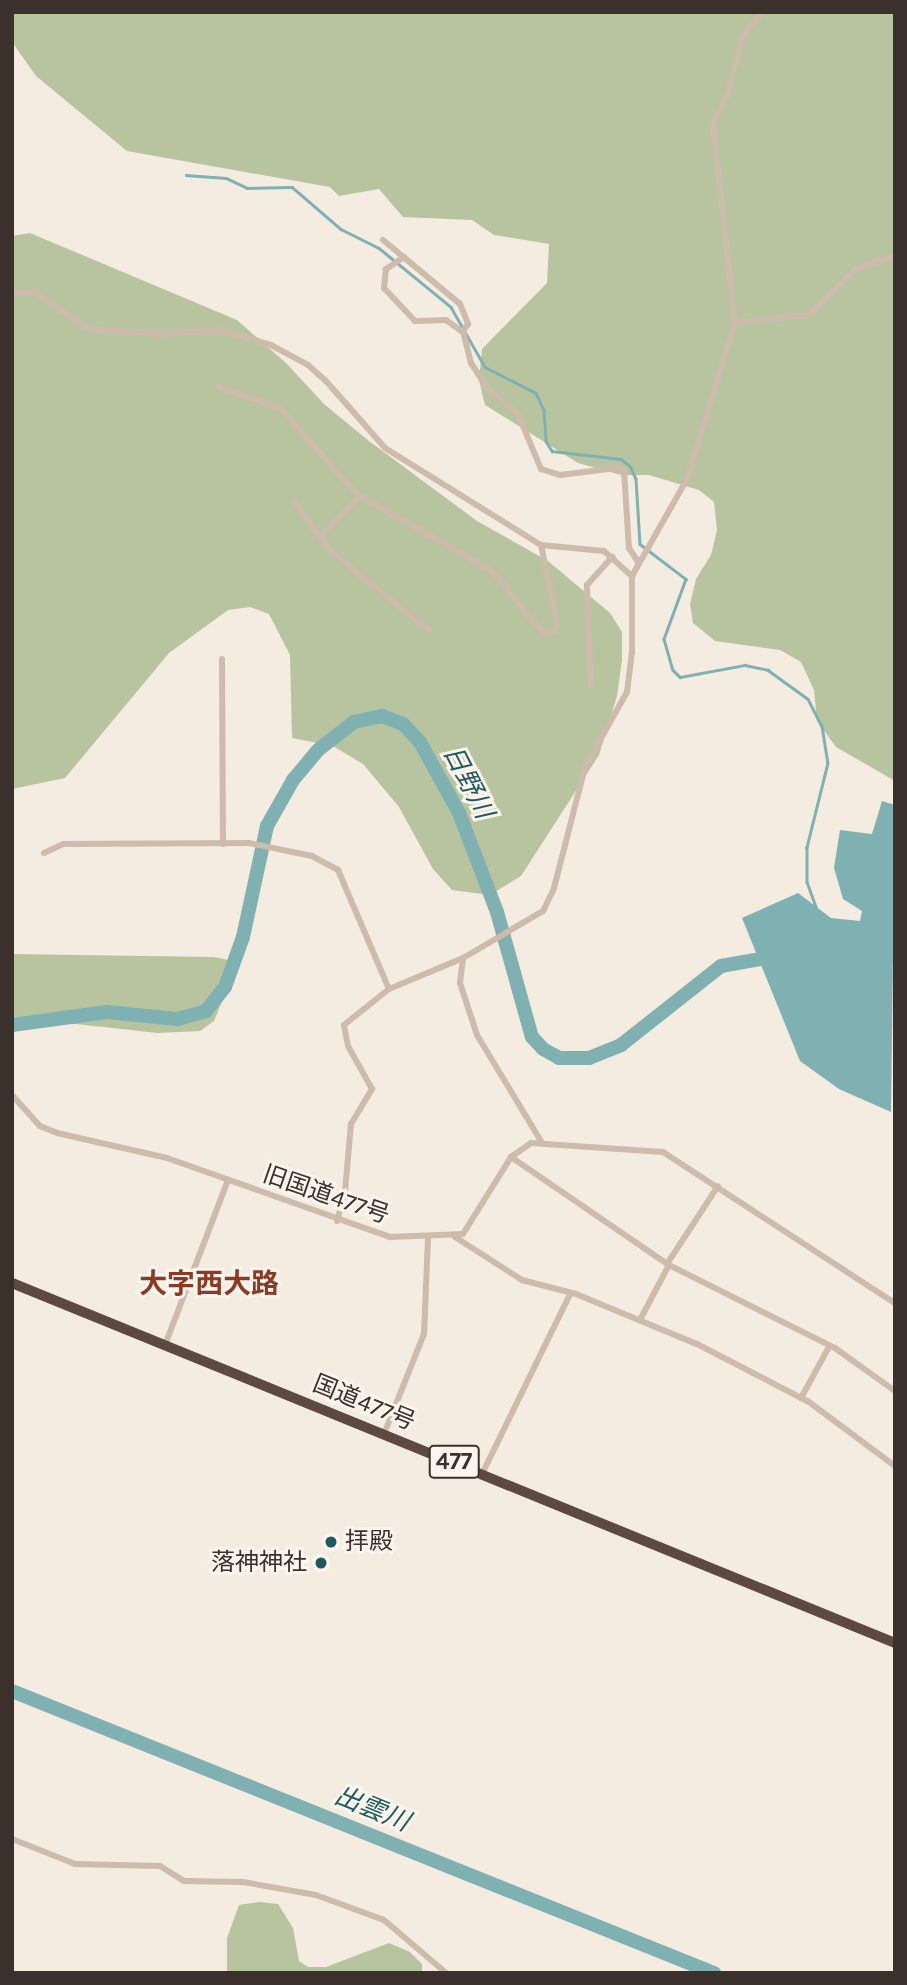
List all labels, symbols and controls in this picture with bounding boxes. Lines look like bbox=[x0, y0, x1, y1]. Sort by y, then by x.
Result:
water label: 日野川 bbox=[436, 740, 500, 824]
street label: 旧国道477号 bbox=[259, 1160, 393, 1230]
district label: 大字西大路 bbox=[139, 1267, 279, 1301]
street label: 国道477号 bbox=[309, 1369, 419, 1437]
road number: 477 bbox=[428, 1442, 480, 1482]
place label: 拝殿 bbox=[345, 1528, 393, 1556]
marker: 拝殿 bbox=[323, 1534, 339, 1550]
place label: 落神神社 bbox=[211, 1549, 307, 1577]
marker: 落神神社 bbox=[313, 1555, 329, 1571]
water label: 出雲川 bbox=[330, 1780, 414, 1838]

